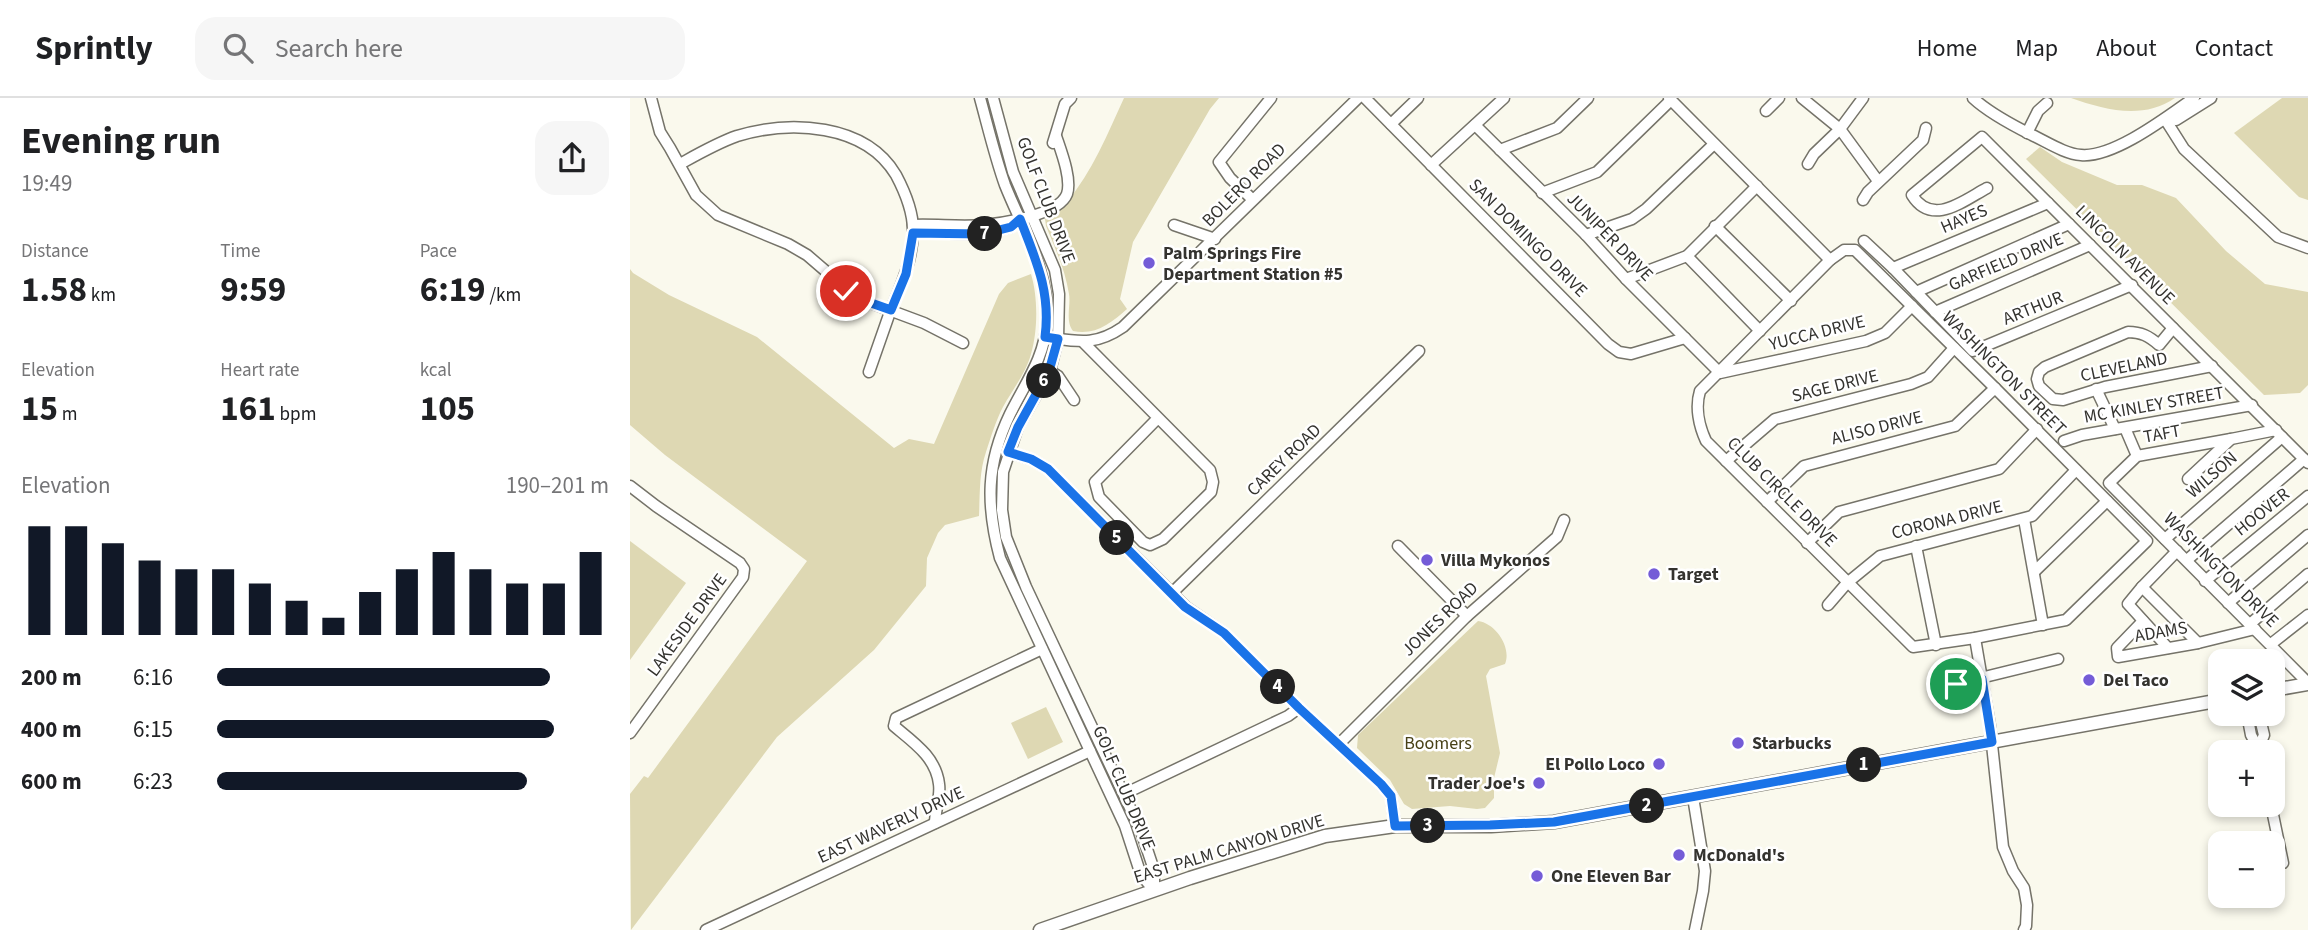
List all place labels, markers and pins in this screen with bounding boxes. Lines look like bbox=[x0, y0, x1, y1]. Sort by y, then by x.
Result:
pin: 7 bbox=[968, 216, 1002, 252]
place label: Palm Springs Fire Department Station #5 bbox=[1163, 241, 1343, 287]
marker: Palm Springs Fire Department Station #5 bbox=[1141, 255, 1157, 271]
pin bbox=[816, 261, 876, 321]
pin: 6 bbox=[1026, 364, 1062, 398]
pin: 5 bbox=[1100, 520, 1134, 556]
place label: Villa Mykonos bbox=[1440, 548, 1550, 573]
marker: Villa Mykonos bbox=[1419, 552, 1435, 568]
place label: Target bbox=[1668, 562, 1719, 587]
marker: Target bbox=[1646, 566, 1662, 582]
pin bbox=[1926, 654, 1986, 714]
place label: Del Taco bbox=[2103, 668, 2169, 693]
pin: 4 bbox=[1260, 670, 1296, 704]
marker: Del Taco bbox=[2081, 672, 2097, 688]
place label: Starbucks bbox=[1752, 731, 1832, 756]
marker: Starbucks bbox=[1730, 735, 1746, 751]
pin: 1 bbox=[1846, 748, 1882, 782]
place label: El Pollo Loco bbox=[1545, 752, 1645, 777]
marker: El Pollo Loco bbox=[1651, 756, 1667, 772]
place label: Trader Joe's bbox=[1428, 771, 1525, 796]
marker: Trader Joe's bbox=[1531, 775, 1547, 791]
pin: 2 bbox=[1630, 788, 1664, 824]
pin: 3 bbox=[1410, 808, 1446, 844]
place label: McDonald's bbox=[1693, 843, 1785, 868]
marker: McDonald's bbox=[1671, 847, 1687, 863]
place label: One Eleven Bar bbox=[1551, 864, 1672, 889]
marker: One Eleven Bar bbox=[1529, 868, 1545, 884]

